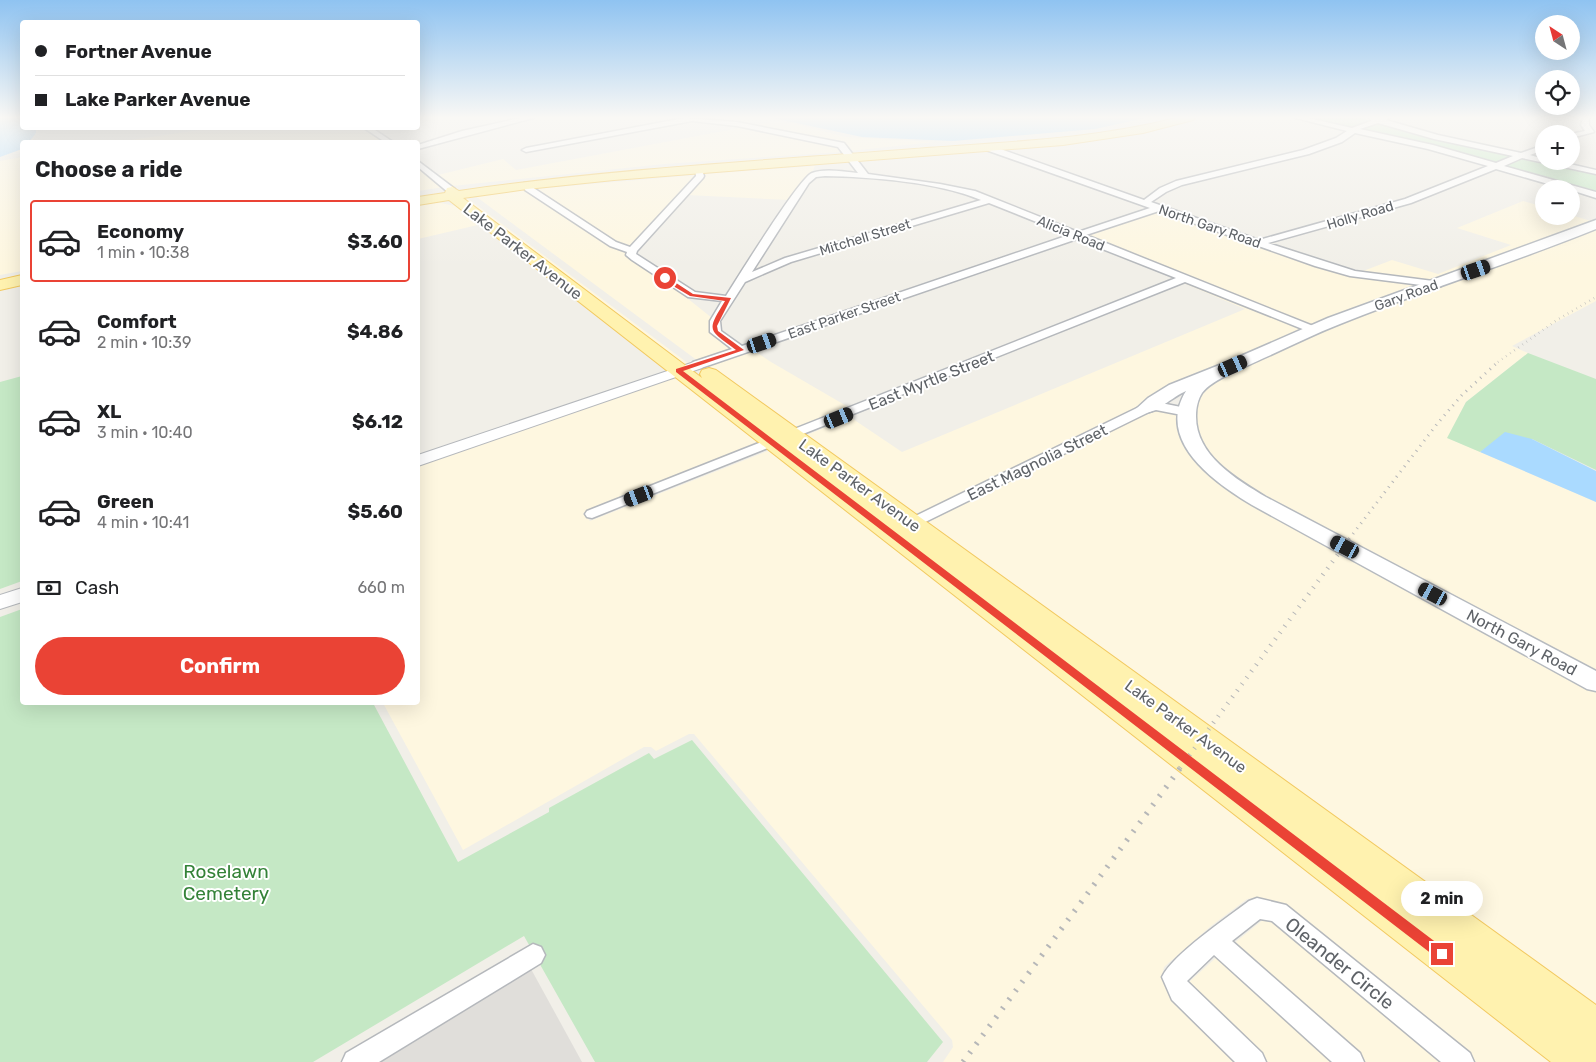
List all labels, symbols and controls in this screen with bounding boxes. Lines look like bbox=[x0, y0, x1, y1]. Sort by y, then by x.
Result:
north arrow bbox=[1535, 15, 1580, 60]
map controls bbox=[1535, 15, 1580, 225]
text: Fortner Avenue bbox=[65, 40, 212, 63]
button: locate bbox=[1535, 70, 1580, 115]
text: Lake Parker Avenue bbox=[65, 88, 251, 111]
button: + bbox=[1535, 125, 1580, 170]
text: Choose a ride bbox=[35, 156, 182, 183]
button: − bbox=[1535, 180, 1580, 225]
street label: Holly Road bbox=[1325, 197, 1396, 234]
street label: Lake Parker Avenue bbox=[459, 199, 586, 304]
street label: North Gary Road bbox=[1156, 201, 1263, 252]
street label: Alicia Road bbox=[1034, 212, 1107, 255]
street label: Mitchell Street bbox=[817, 215, 913, 259]
icon: car bbox=[37, 219, 82, 264]
text: Economy bbox=[97, 220, 184, 243]
text: $3.60 bbox=[347, 230, 403, 253]
text: 1 min · 10:38 bbox=[97, 243, 190, 262]
car bbox=[1459, 258, 1492, 282]
route start bbox=[654, 267, 676, 289]
street label: Gary Road bbox=[1372, 276, 1440, 315]
street label: East Parker Street bbox=[786, 288, 903, 343]
icon: car bbox=[37, 309, 82, 354]
text: Comfort bbox=[97, 310, 177, 333]
text: $4.86 bbox=[347, 320, 403, 343]
car bbox=[745, 331, 778, 355]
text: 2 min · 10:39 bbox=[97, 333, 191, 352]
street label: East Myrtle Street bbox=[866, 347, 997, 414]
car bbox=[1216, 353, 1249, 379]
icon: car bbox=[37, 399, 82, 444]
text: XL bbox=[97, 400, 121, 423]
car bbox=[822, 405, 855, 431]
text: $6.12 bbox=[352, 410, 403, 433]
street label: East Magnolia Street bbox=[964, 420, 1110, 505]
text: 3 min · 10:40 bbox=[97, 423, 193, 442]
street label: Lake Parker Avenue bbox=[795, 435, 924, 536]
car bbox=[622, 484, 655, 508]
icon: car bbox=[37, 489, 82, 534]
text: Green bbox=[97, 490, 154, 513]
text: $5.60 bbox=[348, 500, 403, 523]
text: 4 min · 10:41 bbox=[97, 513, 189, 532]
car bbox=[1328, 533, 1361, 561]
icon: cash bbox=[35, 574, 63, 602]
text: Cash bbox=[75, 576, 119, 599]
text: 660 m bbox=[357, 578, 405, 597]
car bbox=[1416, 580, 1449, 608]
street label: North Gary Road bbox=[1463, 605, 1580, 680]
button: Confirm bbox=[35, 637, 405, 695]
street label: Lake Parker Avenue bbox=[1121, 676, 1250, 777]
park label: Roselawn Cemetery bbox=[183, 860, 269, 905]
callout: 2 min bbox=[1401, 882, 1483, 916]
text: 2 min bbox=[1420, 889, 1464, 908]
street label: Oleander Circle bbox=[1281, 912, 1399, 1014]
route end bbox=[1431, 943, 1453, 965]

